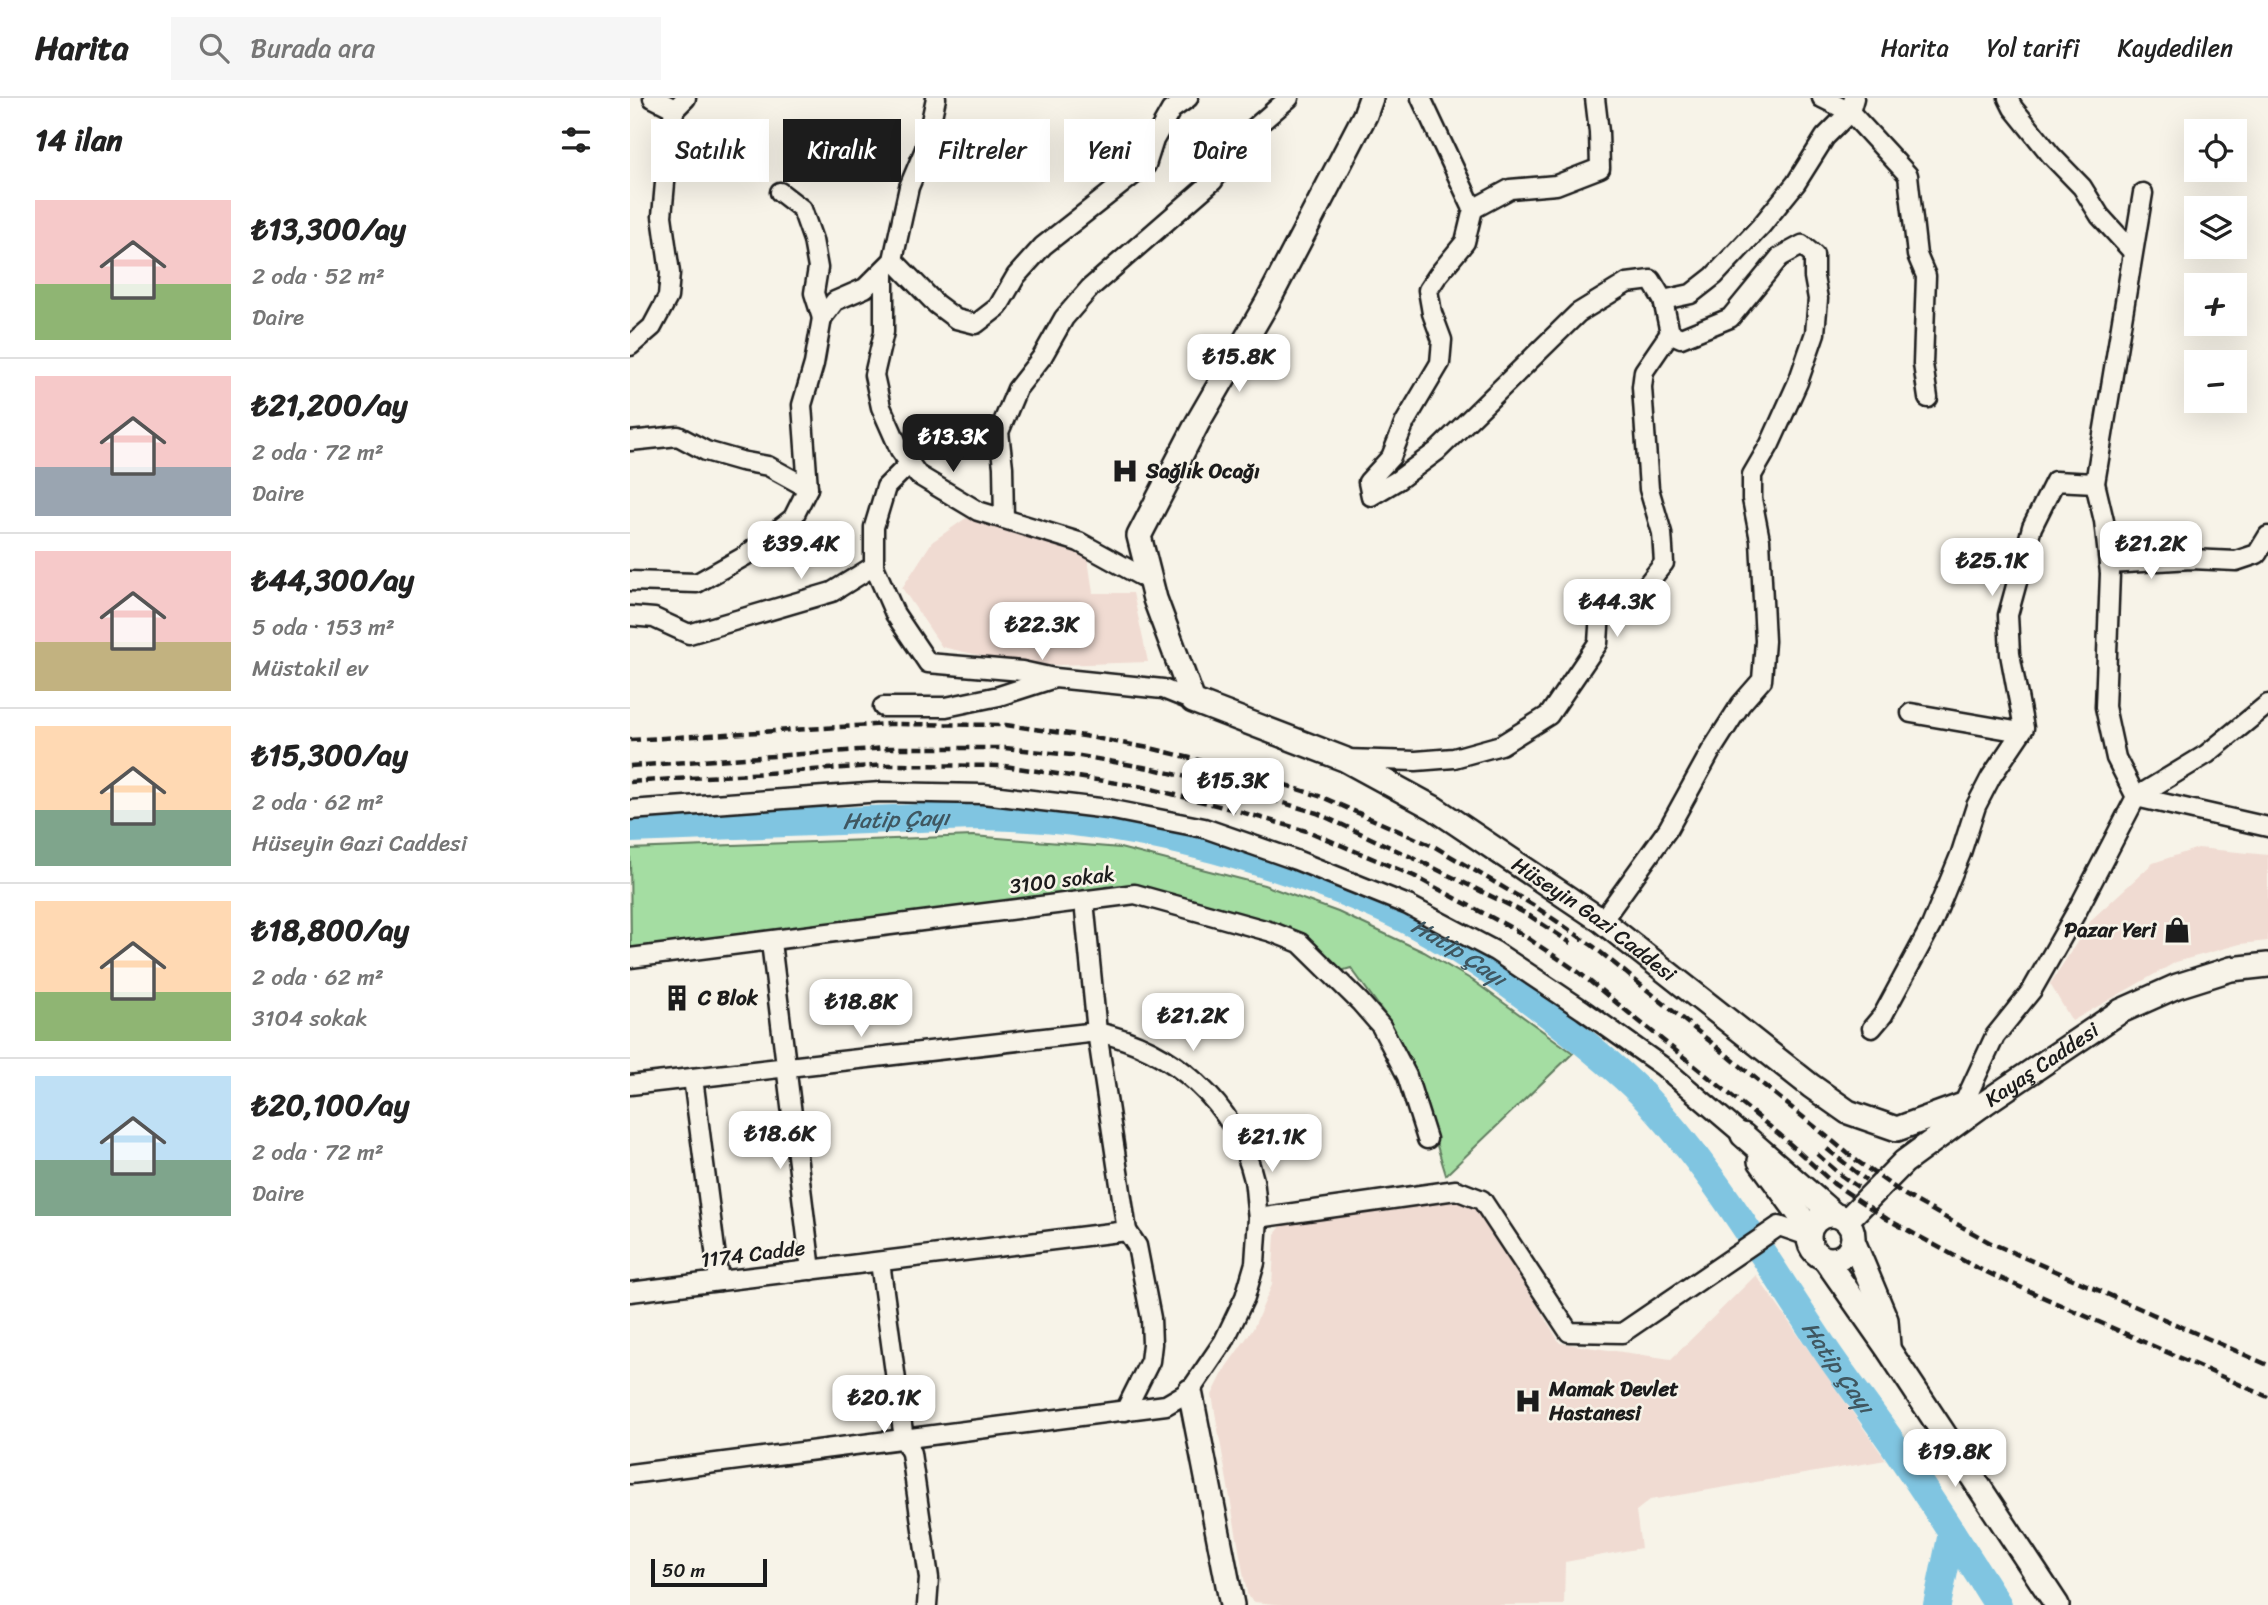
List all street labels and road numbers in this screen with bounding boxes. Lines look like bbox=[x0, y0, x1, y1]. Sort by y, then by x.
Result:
street label: Hüseyin Gazi Caddesi bbox=[1504, 846, 1686, 993]
street label: 3100 sokak bbox=[1007, 855, 1117, 905]
street label: Kayaş Caddesi bbox=[1976, 1011, 2108, 1117]
street label: 1174 Cadde bbox=[698, 1229, 808, 1279]

